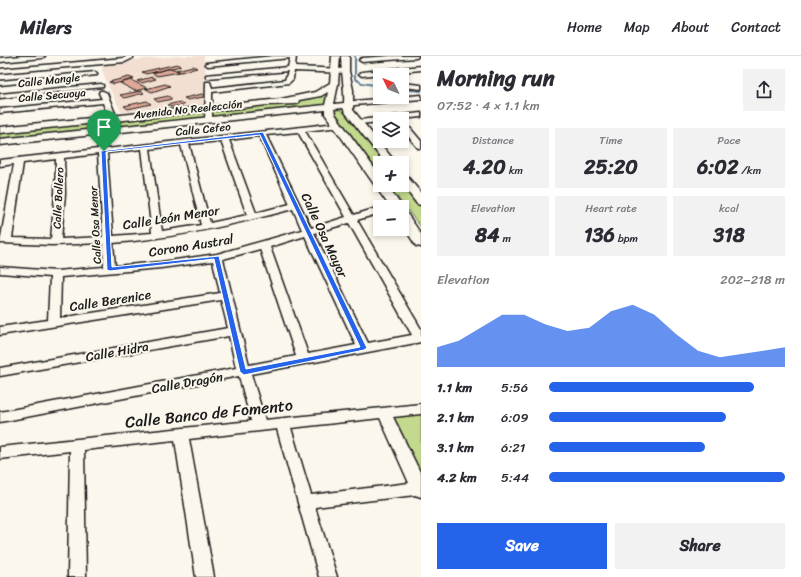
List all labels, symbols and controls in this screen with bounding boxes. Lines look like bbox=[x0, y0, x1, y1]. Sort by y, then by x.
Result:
text: Milers bbox=[20, 11, 72, 44]
text: Home bbox=[567, 15, 602, 40]
text: Map bbox=[624, 15, 650, 40]
text: About bbox=[672, 15, 709, 40]
text: Contact bbox=[731, 15, 781, 40]
text: Morning run bbox=[437, 59, 555, 98]
street label: Calle Mangle bbox=[17, 68, 81, 93]
north arrow bbox=[373, 68, 409, 104]
map controls bbox=[373, 68, 409, 236]
button: share bbox=[743, 69, 785, 111]
street label: Calle Secuoya bbox=[18, 83, 87, 108]
street label: Avenida No Reelección bbox=[132, 94, 243, 125]
text: 07:52 · 4 × 1.1 km bbox=[437, 94, 540, 117]
pin bbox=[87, 110, 121, 151]
button: layers bbox=[373, 112, 409, 148]
icon: arrive bbox=[93, 116, 115, 138]
street label: Calle Cefeo bbox=[175, 117, 232, 142]
text: Distance bbox=[472, 131, 514, 150]
text: Time bbox=[599, 131, 623, 150]
text: Pace bbox=[717, 131, 741, 150]
text: 4.20 bbox=[463, 150, 506, 185]
text: 25:20 bbox=[584, 150, 638, 185]
text: 6:02 bbox=[697, 150, 738, 185]
button: + bbox=[373, 156, 409, 192]
text: km bbox=[506, 161, 523, 180]
text: /km bbox=[738, 161, 761, 180]
street label: Calle Bollero bbox=[47, 166, 70, 229]
street label: Calle Osa Menor bbox=[84, 184, 107, 264]
street label: Calle Osa Mayor bbox=[295, 189, 355, 282]
street label: Calle León Menor bbox=[121, 198, 222, 236]
text: Elevation bbox=[471, 199, 515, 218]
text: Heart rate bbox=[585, 199, 637, 218]
text: kcal bbox=[719, 199, 739, 218]
button: − bbox=[373, 200, 409, 236]
text: 84 bbox=[475, 218, 500, 253]
text: 136 bbox=[584, 218, 615, 253]
text: 318 bbox=[713, 218, 745, 253]
street label: Corono Austral bbox=[147, 227, 235, 264]
text: m bbox=[500, 229, 511, 248]
text: bpm bbox=[615, 229, 638, 248]
text: Elevation bbox=[437, 268, 490, 291]
text: 202–218 m bbox=[720, 268, 785, 291]
street label: Calle Berenice bbox=[68, 283, 152, 318]
street label: Calle Hidra bbox=[84, 335, 151, 368]
street label: Calle Dragón bbox=[150, 365, 224, 400]
text: 1.1 km bbox=[437, 376, 472, 399]
text: 5:56 bbox=[501, 376, 528, 399]
street label: Calle Banco de Fomento bbox=[124, 390, 294, 437]
text: 2.1 km bbox=[437, 406, 474, 429]
text: 6:09 bbox=[501, 406, 529, 429]
text: 3.1 km bbox=[437, 436, 474, 459]
text: 6:21 bbox=[501, 436, 525, 459]
text: 4.2 km bbox=[437, 466, 477, 489]
text: 5:44 bbox=[501, 466, 529, 489]
button: Save bbox=[437, 523, 607, 569]
button: Share bbox=[615, 523, 785, 569]

